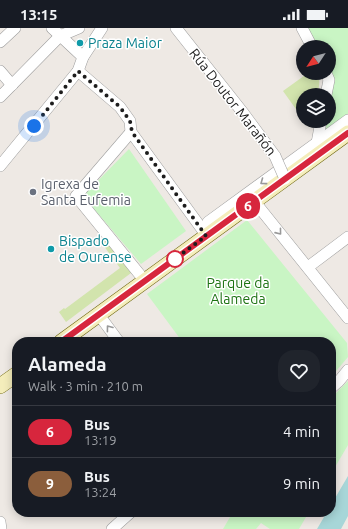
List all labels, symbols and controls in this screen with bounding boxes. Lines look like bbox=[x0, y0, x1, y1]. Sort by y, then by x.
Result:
text: 13:15 bbox=[20, 6, 58, 23]
place label: Praza Maior bbox=[88, 35, 163, 51]
marker: Praza Maior bbox=[75, 38, 85, 48]
north arrow bbox=[296, 40, 336, 80]
map controls bbox=[296, 40, 336, 128]
street label: Rúa Doutor Marañón bbox=[186, 45, 280, 159]
button: layers bbox=[296, 88, 336, 128]
your location bbox=[24, 116, 44, 136]
place label: Igrexa de Santa Eufemia bbox=[41, 176, 131, 208]
one-way arrow bbox=[260, 177, 267, 185]
marker: Igrexa de Santa Eufemia bbox=[28, 187, 38, 197]
line badge: 6 bbox=[235, 193, 261, 219]
text: 6 bbox=[244, 198, 252, 214]
one-way arrow bbox=[275, 227, 282, 234]
place label: Bispado de Ourense bbox=[59, 233, 132, 265]
marker: Bispado de Ourense bbox=[46, 244, 56, 254]
unlabelled marker bbox=[166, 250, 184, 268]
park label: Parque da Alameda bbox=[206, 275, 270, 307]
one-way arrow bbox=[107, 326, 114, 333]
button: heart bbox=[278, 350, 320, 392]
text: Alameda bbox=[28, 353, 107, 375]
text: Walk · 3 min · 210 m bbox=[28, 379, 143, 393]
text: Bus bbox=[84, 416, 110, 433]
text: 4 min bbox=[283, 423, 320, 440]
text: 6 bbox=[46, 424, 54, 440]
text: 13:19 bbox=[84, 433, 117, 447]
text: Bus bbox=[84, 468, 110, 485]
text: 9 min bbox=[283, 475, 320, 492]
text: 9 bbox=[46, 476, 54, 492]
text: 13:24 bbox=[84, 485, 117, 499]

